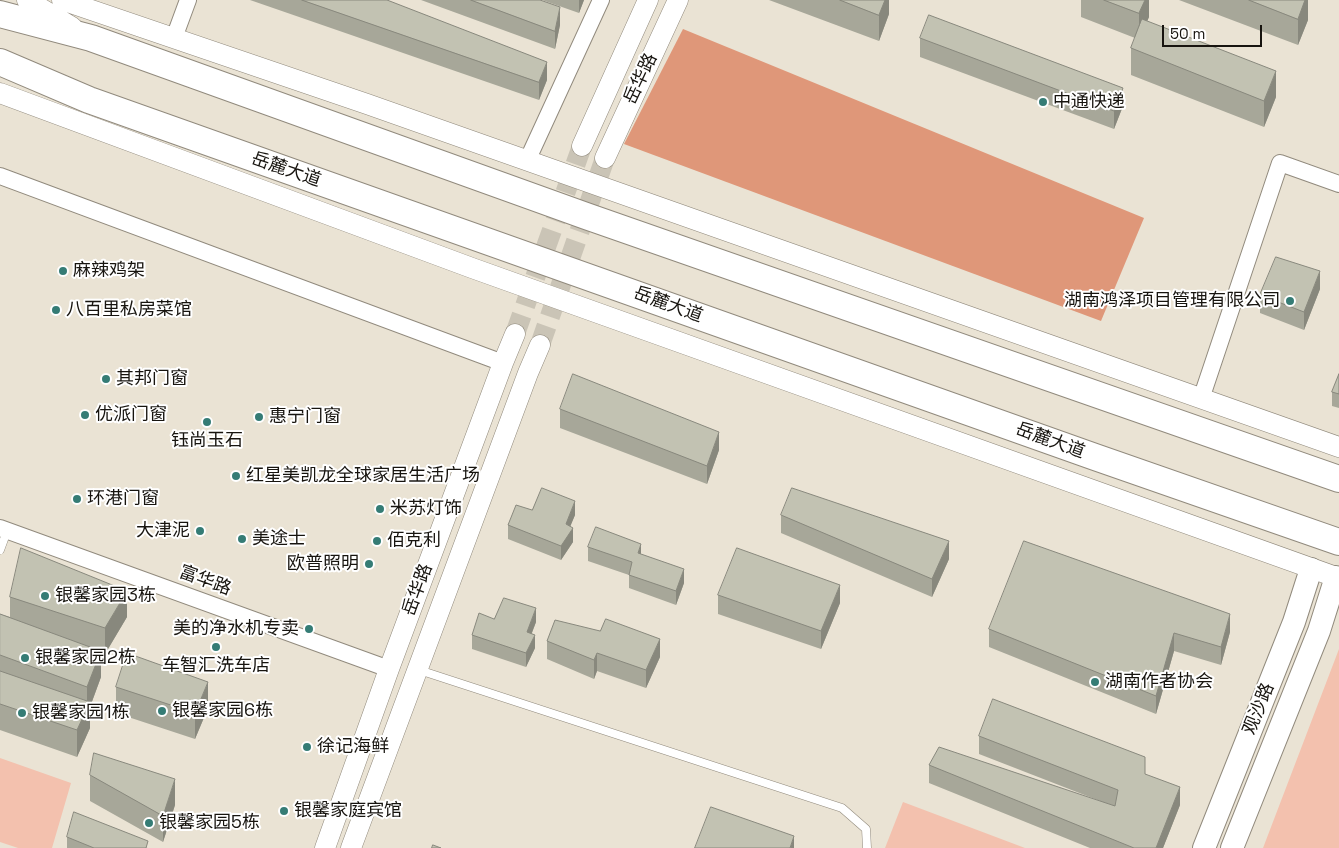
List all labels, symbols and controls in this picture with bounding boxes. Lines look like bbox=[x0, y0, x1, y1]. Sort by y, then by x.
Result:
scale bar bbox=[1164, 15, 1264, 47]
text: 50 m bbox=[1170, 24, 1205, 43]
street label: 岳华路 bbox=[620, 50, 662, 108]
place label: 中通快递 bbox=[1053, 91, 1125, 113]
marker: 中通快递 bbox=[1037, 96, 1049, 108]
street label: 岳麓大道 bbox=[248, 148, 324, 192]
place label: 麻辣鸡架 bbox=[73, 260, 145, 282]
marker: 麻辣鸡架 bbox=[57, 265, 69, 277]
street label: 岳麓大道 bbox=[630, 283, 706, 327]
place label: 湖南鸿泽项目管理有限公司 bbox=[1064, 290, 1280, 312]
marker: 湖南鸿泽项目管理有限公司 bbox=[1284, 295, 1296, 307]
place label: 八百里私房菜馆 bbox=[66, 299, 192, 321]
marker: 八百里私房菜馆 bbox=[50, 304, 62, 316]
place label: 其邦门窗 bbox=[116, 368, 188, 390]
marker: 其邦门窗 bbox=[100, 373, 112, 385]
place label: 优派门窗 bbox=[95, 404, 167, 426]
place label: 惠宁门窗 bbox=[269, 406, 341, 428]
marker: 优派门窗 bbox=[79, 409, 91, 421]
marker: 惠宁门窗 bbox=[253, 411, 265, 423]
marker: 钰尚玉石 bbox=[201, 416, 213, 428]
street label: 岳麓大道 bbox=[1012, 419, 1088, 463]
place label: 钰尚玉石 bbox=[171, 430, 243, 452]
place label: 红星美凯龙全球家居生活广场 bbox=[246, 465, 480, 487]
marker: 红星美凯龙全球家居生活广场 bbox=[230, 470, 242, 482]
place label: 环港门窗 bbox=[87, 488, 159, 510]
marker: 环港门窗 bbox=[71, 493, 83, 505]
place label: 米苏灯饰 bbox=[390, 498, 462, 520]
marker: 米苏灯饰 bbox=[374, 503, 386, 515]
place label: 大津泥 bbox=[136, 520, 190, 542]
marker: 大津泥 bbox=[194, 525, 206, 537]
place label: 美途士 bbox=[252, 528, 306, 550]
place label: 佰克利 bbox=[387, 530, 441, 552]
marker: 美途士 bbox=[236, 533, 248, 545]
marker: 佰克利 bbox=[371, 535, 383, 547]
place label: 欧普照明 bbox=[287, 553, 359, 575]
marker: 欧普照明 bbox=[363, 558, 375, 570]
street label: 岳华路 bbox=[399, 561, 437, 619]
street label: 富华路 bbox=[176, 562, 234, 600]
place label: 银馨家园3栋 bbox=[55, 585, 156, 607]
marker: 银馨家园3栋 bbox=[39, 590, 51, 602]
place label: 美的净水机专卖 bbox=[173, 618, 299, 640]
marker: 美的净水机专卖 bbox=[303, 623, 315, 635]
marker: 车智汇洗车店 bbox=[210, 641, 222, 653]
place label: 银馨家园2栋 bbox=[35, 647, 136, 669]
marker: 银馨家园2栋 bbox=[19, 652, 31, 664]
place label: 车智汇洗车店 bbox=[162, 655, 270, 677]
place label: 湖南作者协会 bbox=[1105, 671, 1213, 693]
marker: 湖南作者协会 bbox=[1089, 676, 1101, 688]
street label: 观沙路 bbox=[1239, 680, 1279, 738]
place label: 银馨家园6栋 bbox=[172, 700, 273, 722]
place label: 银馨家园1栋 bbox=[32, 702, 130, 724]
marker: 银馨家园6栋 bbox=[156, 705, 168, 717]
marker: 银馨家园1栋 bbox=[16, 707, 28, 719]
place label: 徐记海鲜 bbox=[317, 736, 389, 758]
marker: 徐记海鲜 bbox=[301, 741, 313, 753]
place label: 银馨家庭宾馆 bbox=[294, 800, 402, 822]
marker: 银馨家庭宾馆 bbox=[278, 805, 290, 817]
place label: 银馨家园5栋 bbox=[159, 812, 260, 834]
marker: 银馨家园5栋 bbox=[143, 817, 155, 829]

